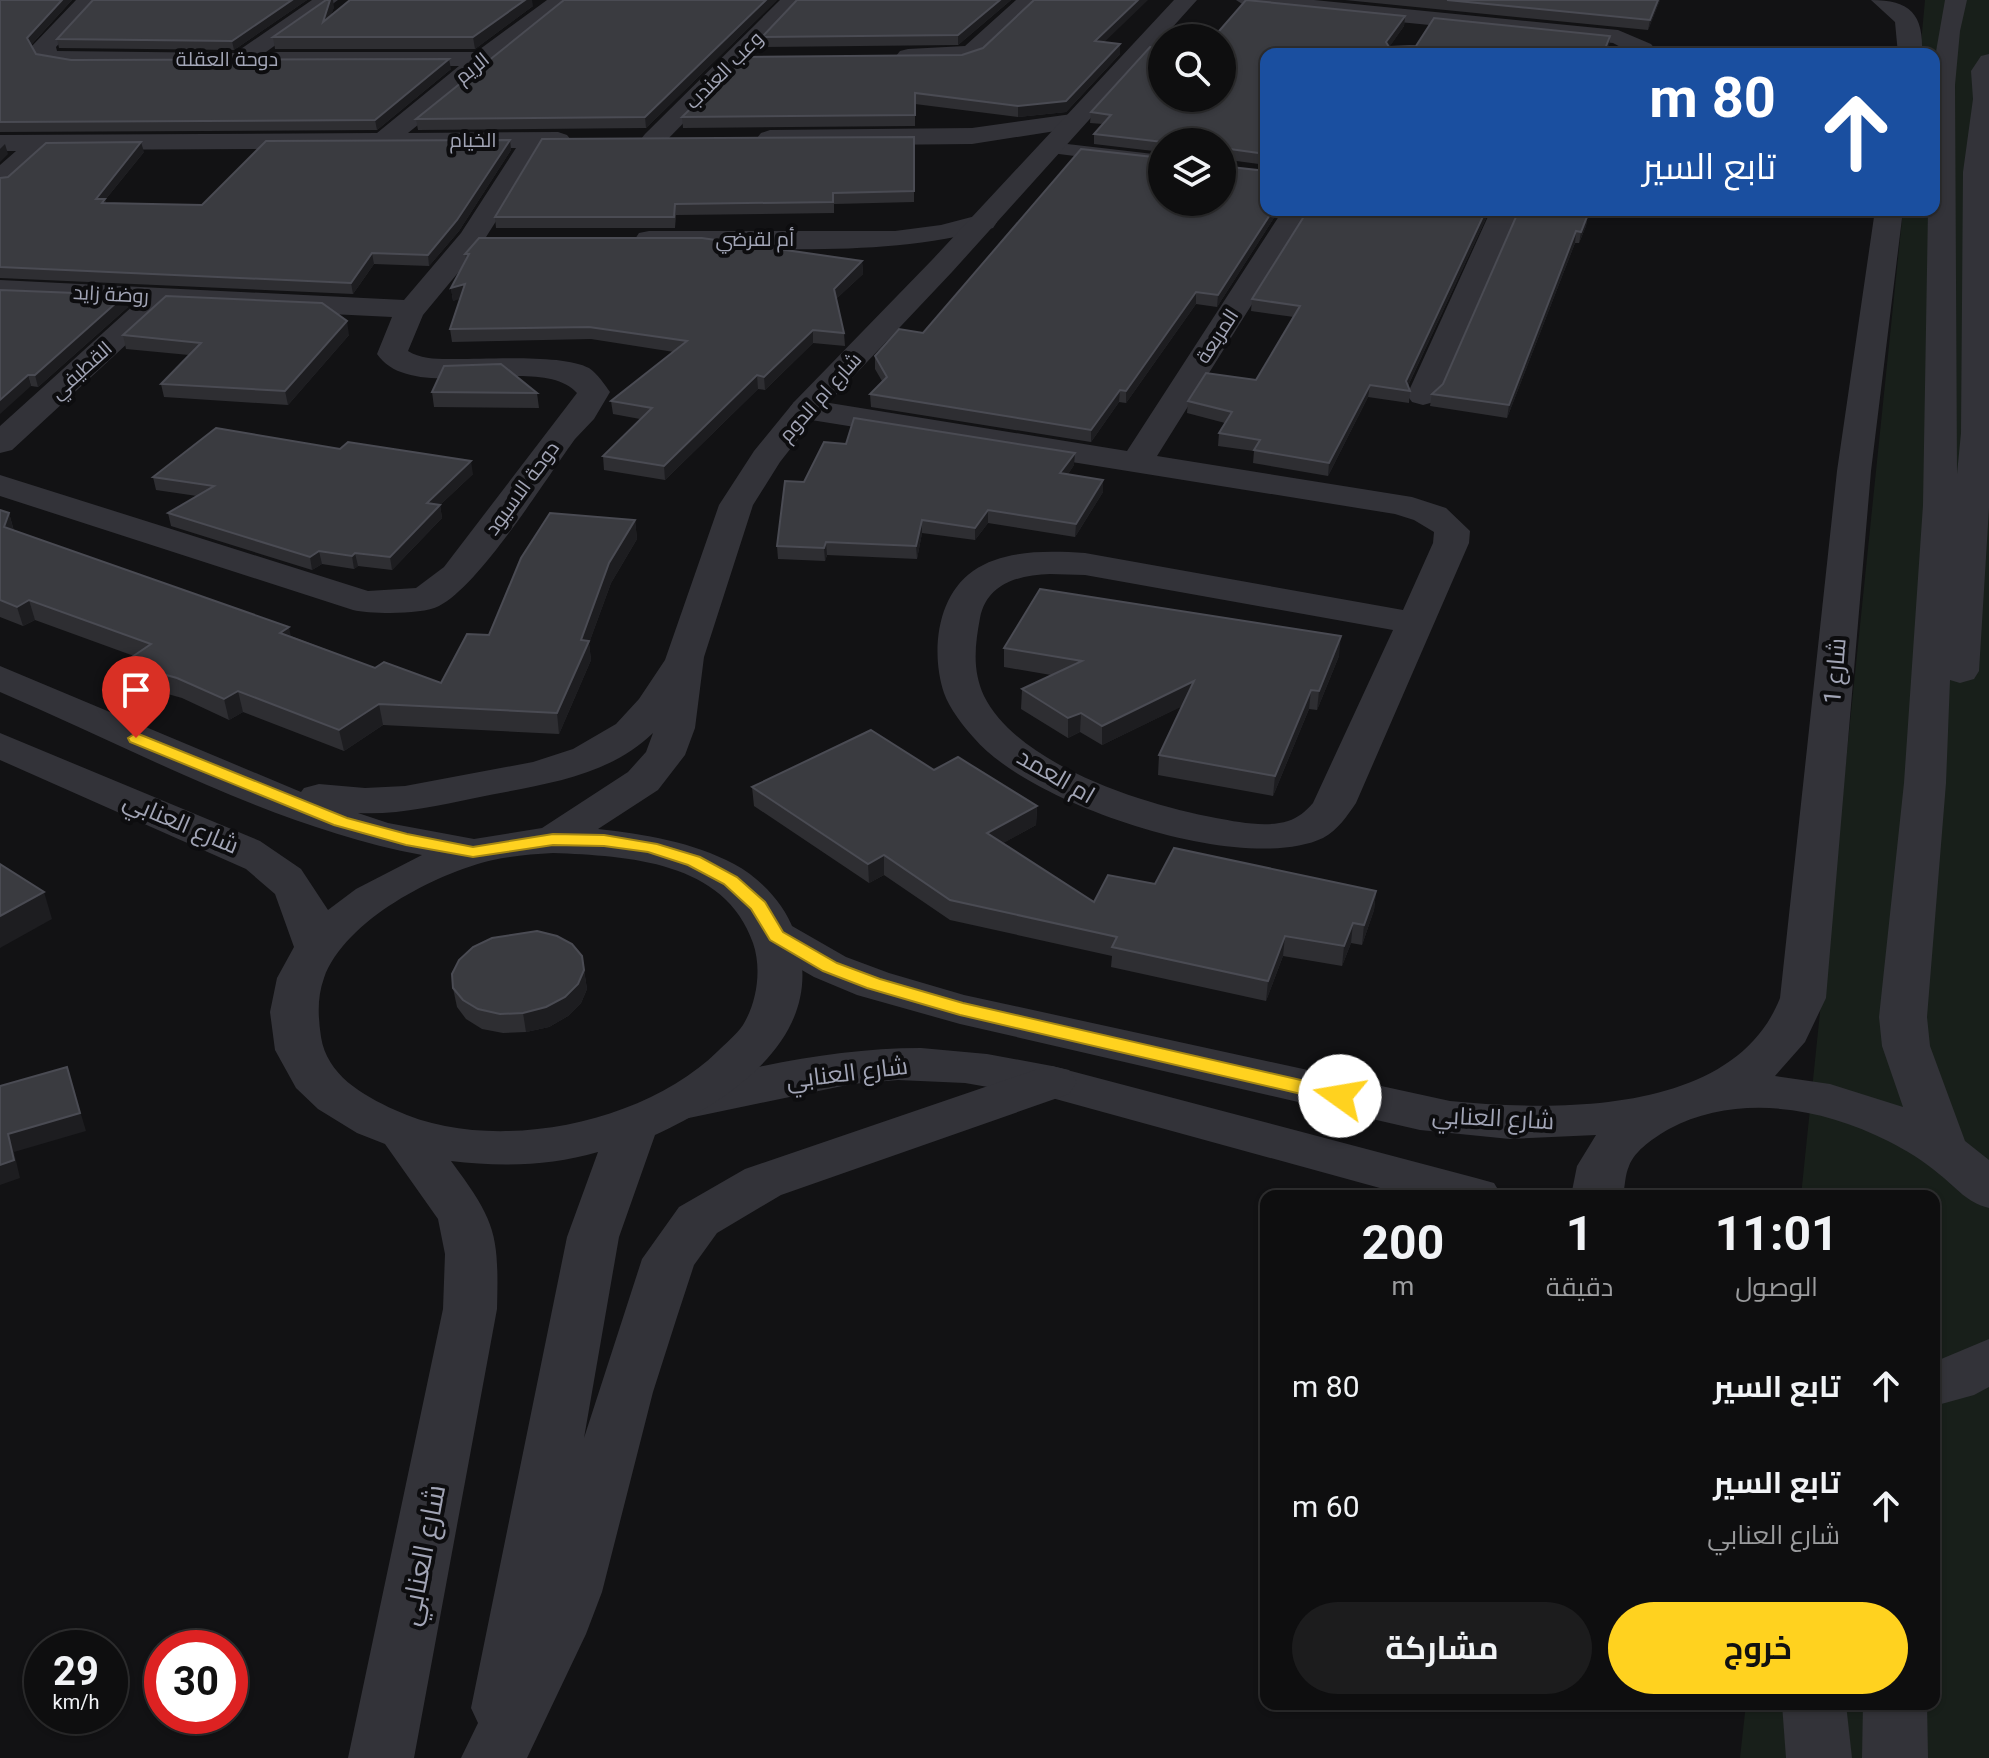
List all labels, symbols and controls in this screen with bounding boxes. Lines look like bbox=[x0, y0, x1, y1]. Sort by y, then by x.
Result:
map controls bbox=[1148, 24, 1236, 216]
button: search bbox=[1148, 24, 1236, 112]
street label: وعب العندب bbox=[680, 26, 768, 114]
street label: دوحة العقلة bbox=[176, 47, 278, 71]
street label: الريم bbox=[450, 47, 495, 91]
text: 80 m bbox=[1649, 65, 1776, 131]
icon: ahead bbox=[1804, 80, 1908, 184]
street label: الخيام bbox=[449, 128, 497, 154]
button: layers bbox=[1148, 128, 1236, 216]
text: تابع السير bbox=[1643, 146, 1776, 188]
street label: أم لقرضي bbox=[716, 227, 794, 254]
street label: روضة زايد bbox=[73, 280, 149, 308]
street label: المربعة bbox=[1191, 304, 1243, 368]
street label: القطيفي bbox=[45, 336, 120, 407]
street label: شارع ام الدوم bbox=[774, 348, 868, 448]
street label: دوحة الاسيود bbox=[480, 436, 564, 540]
street label: شارع 1 bbox=[1818, 637, 1854, 705]
pin bbox=[102, 656, 170, 738]
icon: arrive bbox=[114, 668, 158, 712]
street label: ام العمد bbox=[1011, 743, 1100, 811]
street label: شارع العنابي bbox=[117, 786, 243, 864]
street label: شارع العنابي bbox=[784, 1052, 910, 1099]
position arrow bbox=[1298, 1054, 1382, 1138]
street label: شارع العنابي bbox=[1431, 1101, 1555, 1140]
text: 1 bbox=[1566, 1205, 1593, 1262]
text: 11:01 bbox=[1715, 1205, 1839, 1262]
text: 200 bbox=[1362, 1214, 1444, 1271]
text: m bbox=[1391, 1271, 1414, 1301]
text: دقيقة bbox=[1546, 1272, 1613, 1302]
text: الوصول bbox=[1735, 1272, 1818, 1302]
icon: ahead bbox=[1864, 1364, 1908, 1408]
text: 80 m bbox=[1292, 1369, 1360, 1404]
text: تابع السير bbox=[1713, 1369, 1840, 1404]
text: تابع السير bbox=[1713, 1465, 1840, 1500]
street label: شارع العنابي bbox=[393, 1482, 457, 1629]
icon: ahead bbox=[1864, 1484, 1908, 1528]
text: 60 m bbox=[1292, 1489, 1360, 1524]
text: شارع العنابي bbox=[1707, 1520, 1840, 1550]
button: مشاركة bbox=[1292, 1602, 1592, 1694]
button: خروج bbox=[1608, 1602, 1908, 1694]
speed limit sign: 30 bbox=[144, 1630, 248, 1734]
text: 29 bbox=[53, 1648, 99, 1695]
text: km/h bbox=[53, 1690, 99, 1714]

